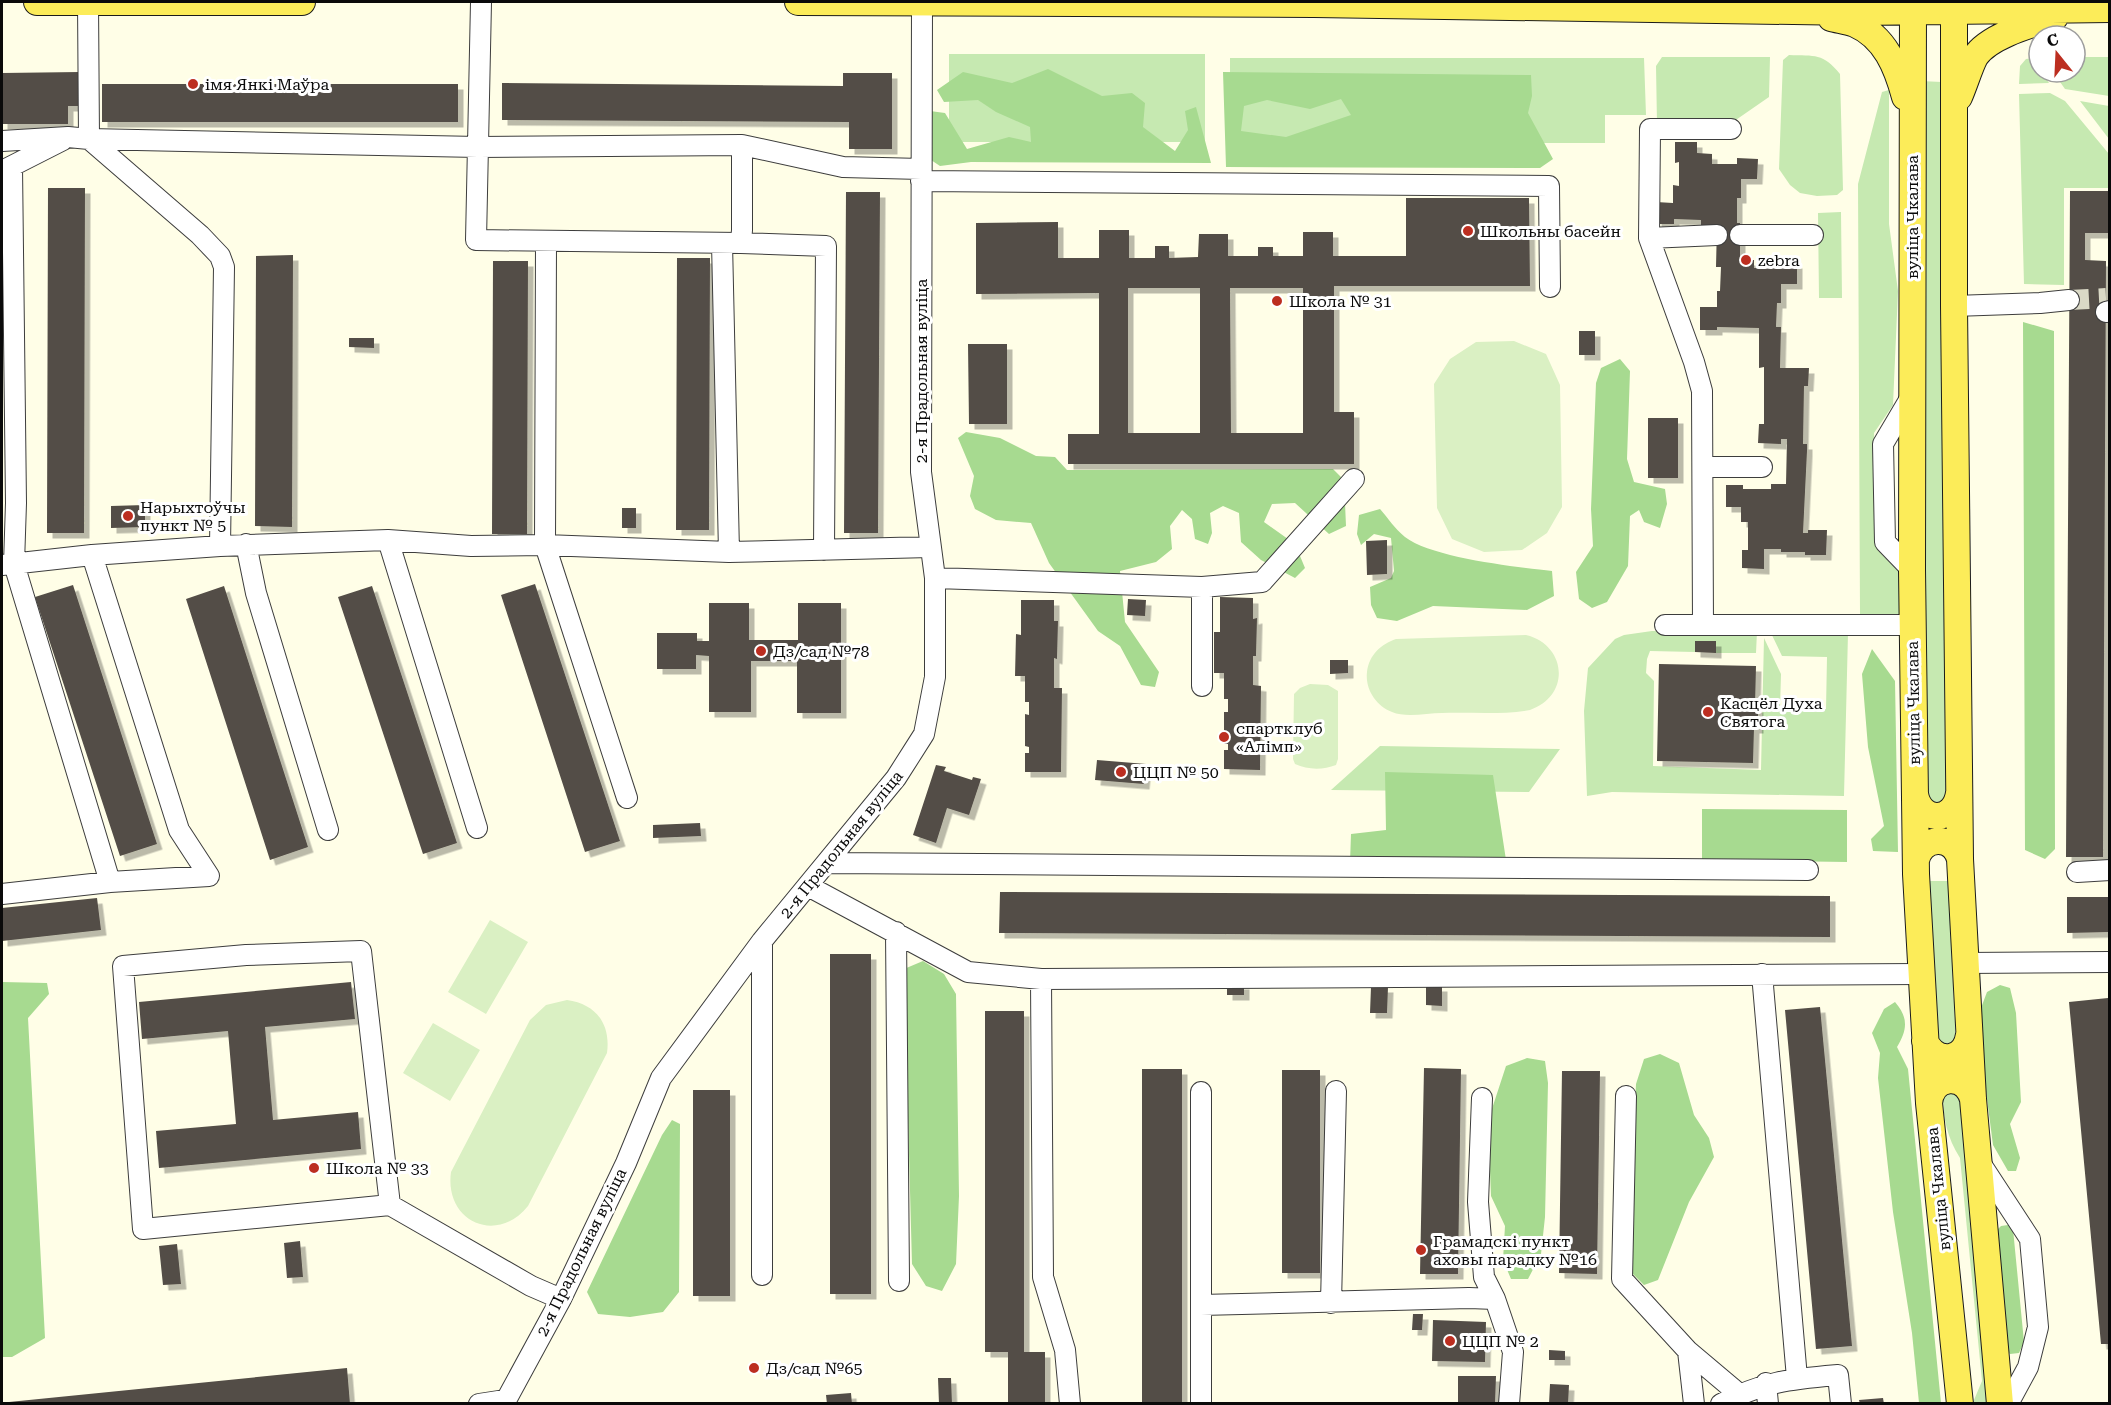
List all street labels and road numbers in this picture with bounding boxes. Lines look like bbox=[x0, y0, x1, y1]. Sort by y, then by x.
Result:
street label: вуліца Чкалава bbox=[1903, 155, 1922, 279]
street label: 2-я Прадольная вуліца bbox=[912, 278, 931, 463]
street label: вуліца Чкалава bbox=[1903, 641, 1924, 765]
street label: 2-я Прадольная вуліца bbox=[776, 766, 907, 922]
street label: вуліца Чкалава bbox=[1923, 1126, 1954, 1252]
street label: 2-я Прадольная вуліца bbox=[533, 1165, 631, 1339]

